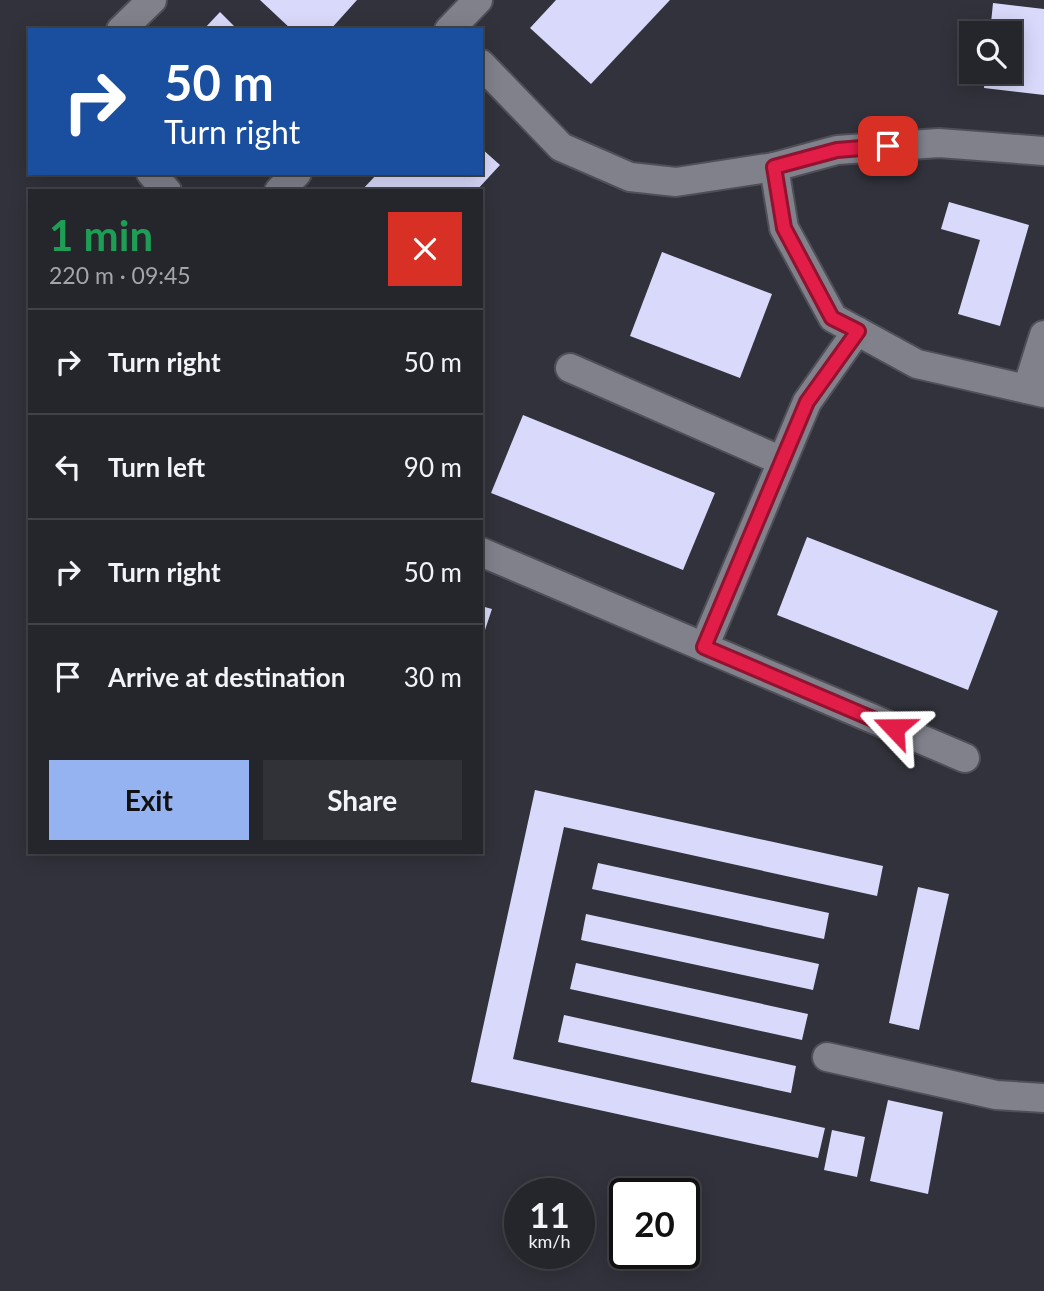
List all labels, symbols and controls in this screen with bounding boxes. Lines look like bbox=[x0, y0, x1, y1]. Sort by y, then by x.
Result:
map controls bbox=[959, 21, 1022, 84]
button: search bbox=[959, 21, 1022, 84]
text: 50 m bbox=[164, 53, 274, 111]
icon: right bbox=[49, 56, 140, 147]
text: Turn right bbox=[164, 112, 300, 151]
pin bbox=[858, 116, 918, 176]
icon: arrive bbox=[869, 127, 907, 165]
text: 1 min bbox=[49, 210, 153, 260]
button: close bbox=[388, 212, 462, 286]
text: 220 m · 09:45 bbox=[49, 261, 191, 289]
icon: right bbox=[49, 343, 87, 381]
text: Turn right bbox=[108, 346, 221, 378]
text: 50 m bbox=[404, 346, 462, 378]
icon: left bbox=[49, 448, 87, 486]
text: Turn left bbox=[108, 451, 205, 483]
text: 90 m bbox=[404, 451, 462, 483]
icon: right bbox=[49, 553, 87, 591]
text: Turn right bbox=[108, 556, 221, 588]
text: 50 m bbox=[404, 556, 462, 588]
icon: arrive bbox=[49, 658, 87, 696]
text: Arrive at destination bbox=[108, 661, 345, 693]
text: 30 m bbox=[404, 661, 462, 693]
position arrow bbox=[857, 691, 931, 765]
button: Exit bbox=[49, 760, 249, 840]
button: Share bbox=[263, 760, 462, 840]
speed limit sign: 20 bbox=[609, 1178, 700, 1269]
text: 11 bbox=[529, 1193, 570, 1235]
text: km/h bbox=[528, 1230, 571, 1252]

